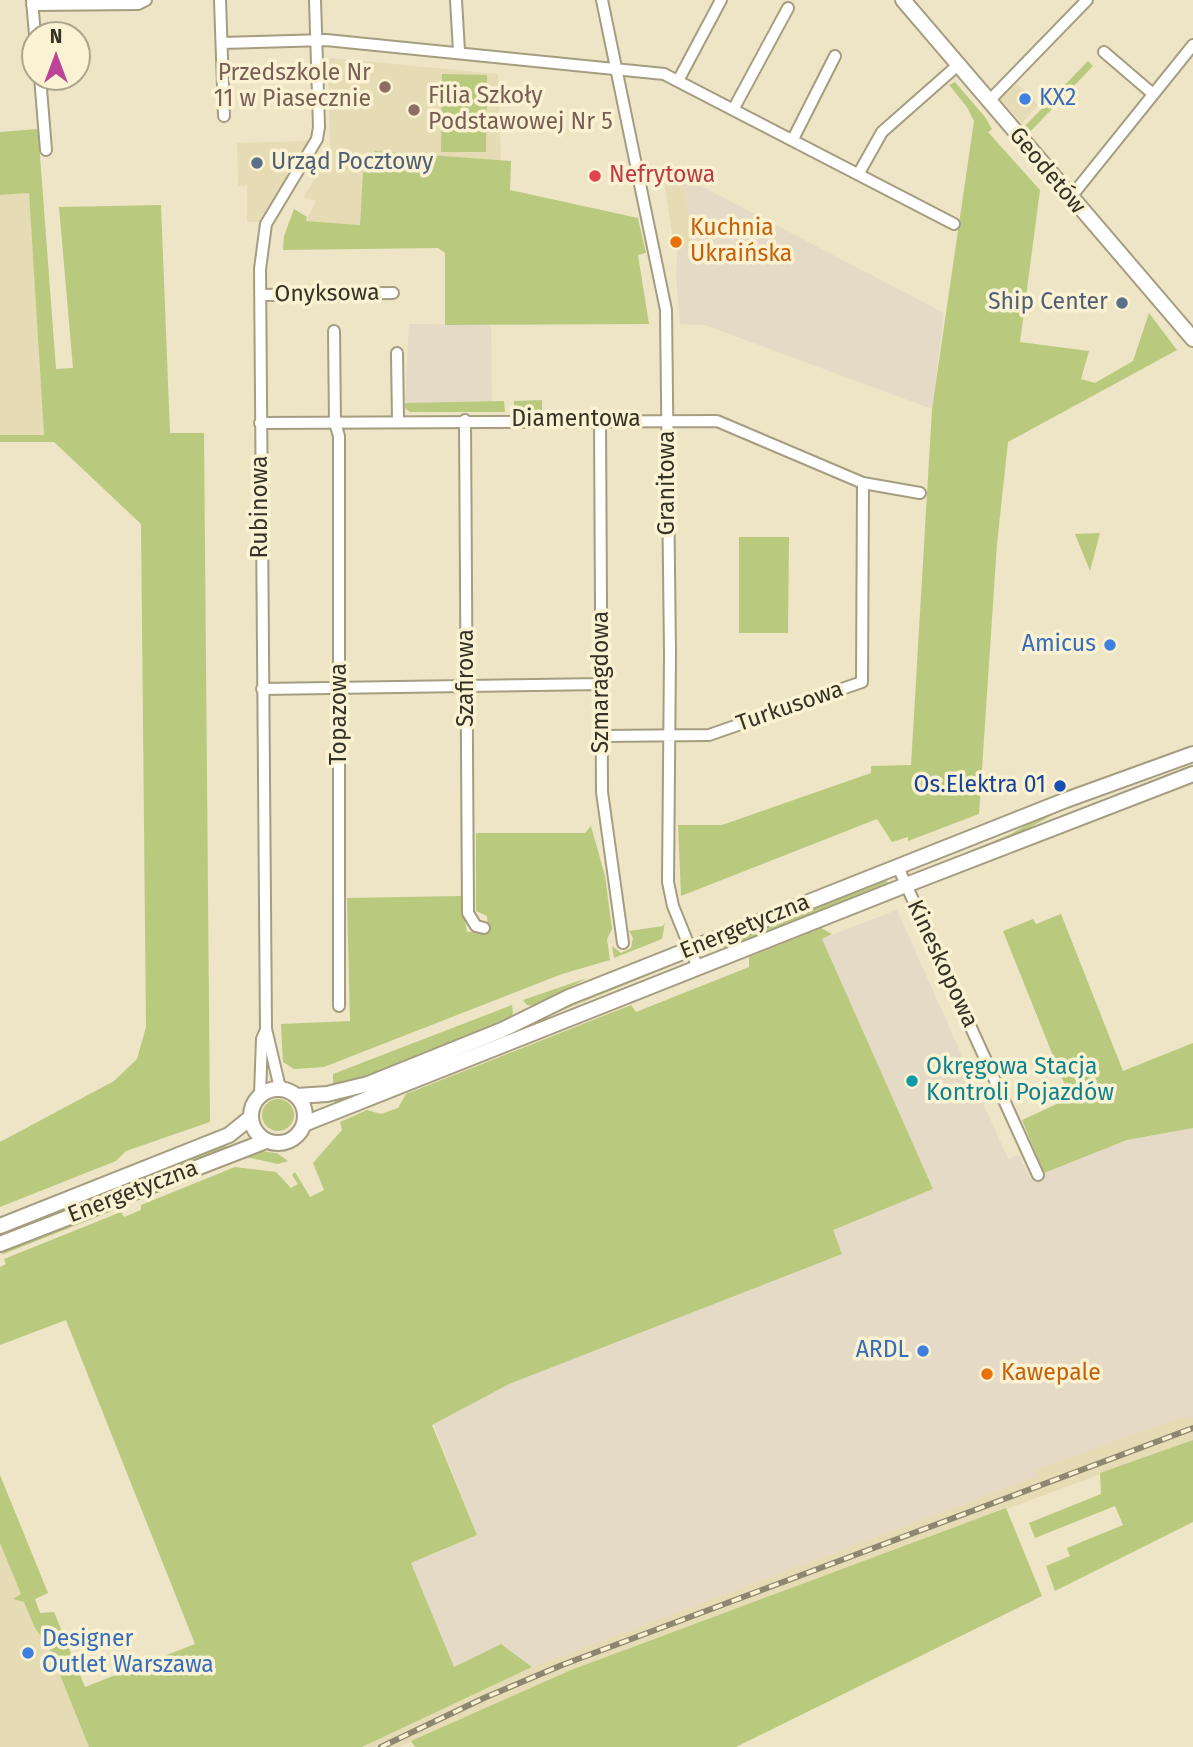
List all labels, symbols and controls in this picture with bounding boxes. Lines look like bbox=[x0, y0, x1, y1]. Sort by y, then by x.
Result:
north arrow bbox=[21, 21, 91, 91]
text: N bbox=[50, 25, 62, 48]
place label: Przedszkole Nr 11 w Piasecznie bbox=[214, 60, 371, 114]
marker: Przedszkole Nr 11 w Piasecznie bbox=[377, 79, 393, 95]
place label: Filia Szkoły Podstawowej Nr 5 bbox=[428, 83, 613, 137]
place label: KX2 bbox=[1039, 85, 1076, 113]
marker: KX2 bbox=[1017, 91, 1033, 107]
marker: Filia Szkoły Podstawowej Nr 5 bbox=[406, 102, 422, 118]
street label: Geodetów bbox=[1003, 122, 1091, 220]
place label: Urząd Pocztowy bbox=[271, 149, 433, 177]
marker: Urząd Pocztowy bbox=[249, 155, 265, 171]
place label: Nefrytowa bbox=[609, 162, 715, 190]
marker: Nefrytowa bbox=[587, 168, 603, 184]
place label: Kuchnia Ukraińska bbox=[690, 215, 792, 269]
marker: Kuchnia Ukraińska bbox=[668, 234, 684, 250]
street label: Onyksowa bbox=[274, 279, 380, 309]
place label: Ship Center bbox=[988, 289, 1108, 317]
marker: Ship Center bbox=[1114, 295, 1130, 311]
street label: Diamentowa bbox=[511, 406, 641, 434]
street label: Granitowa bbox=[654, 430, 682, 536]
street label: Rubinowa bbox=[247, 455, 275, 559]
street label: Szmaragdowa bbox=[588, 611, 616, 753]
street label: Szafirowa bbox=[453, 629, 481, 727]
place label: Amicus bbox=[1022, 631, 1096, 659]
marker: Amicus bbox=[1102, 637, 1118, 653]
street label: Topazowa bbox=[326, 663, 354, 765]
street label: Turkusowa bbox=[733, 676, 847, 738]
place label: Os.Elektra 01 bbox=[914, 772, 1046, 800]
marker: Os.Elektra 01 bbox=[1052, 778, 1068, 794]
street label: Energetyczna bbox=[676, 889, 814, 965]
street label: Kineskopowa bbox=[900, 896, 984, 1032]
place label: Okręgowa Stacja Kontroli Pojazdów bbox=[926, 1054, 1114, 1108]
marker: Okręgowa Stacja Kontroli Pojazdów bbox=[904, 1073, 920, 1089]
street label: Energetyczna bbox=[64, 1155, 202, 1229]
place label: ARDL bbox=[856, 1337, 909, 1365]
marker: ARDL bbox=[915, 1343, 931, 1359]
place label: Kawepale bbox=[1001, 1360, 1101, 1388]
marker: Kawepale bbox=[979, 1366, 995, 1382]
place label: Designer Outlet Warszawa bbox=[42, 1626, 214, 1680]
marker: Designer Outlet Warszawa bbox=[20, 1645, 36, 1661]

